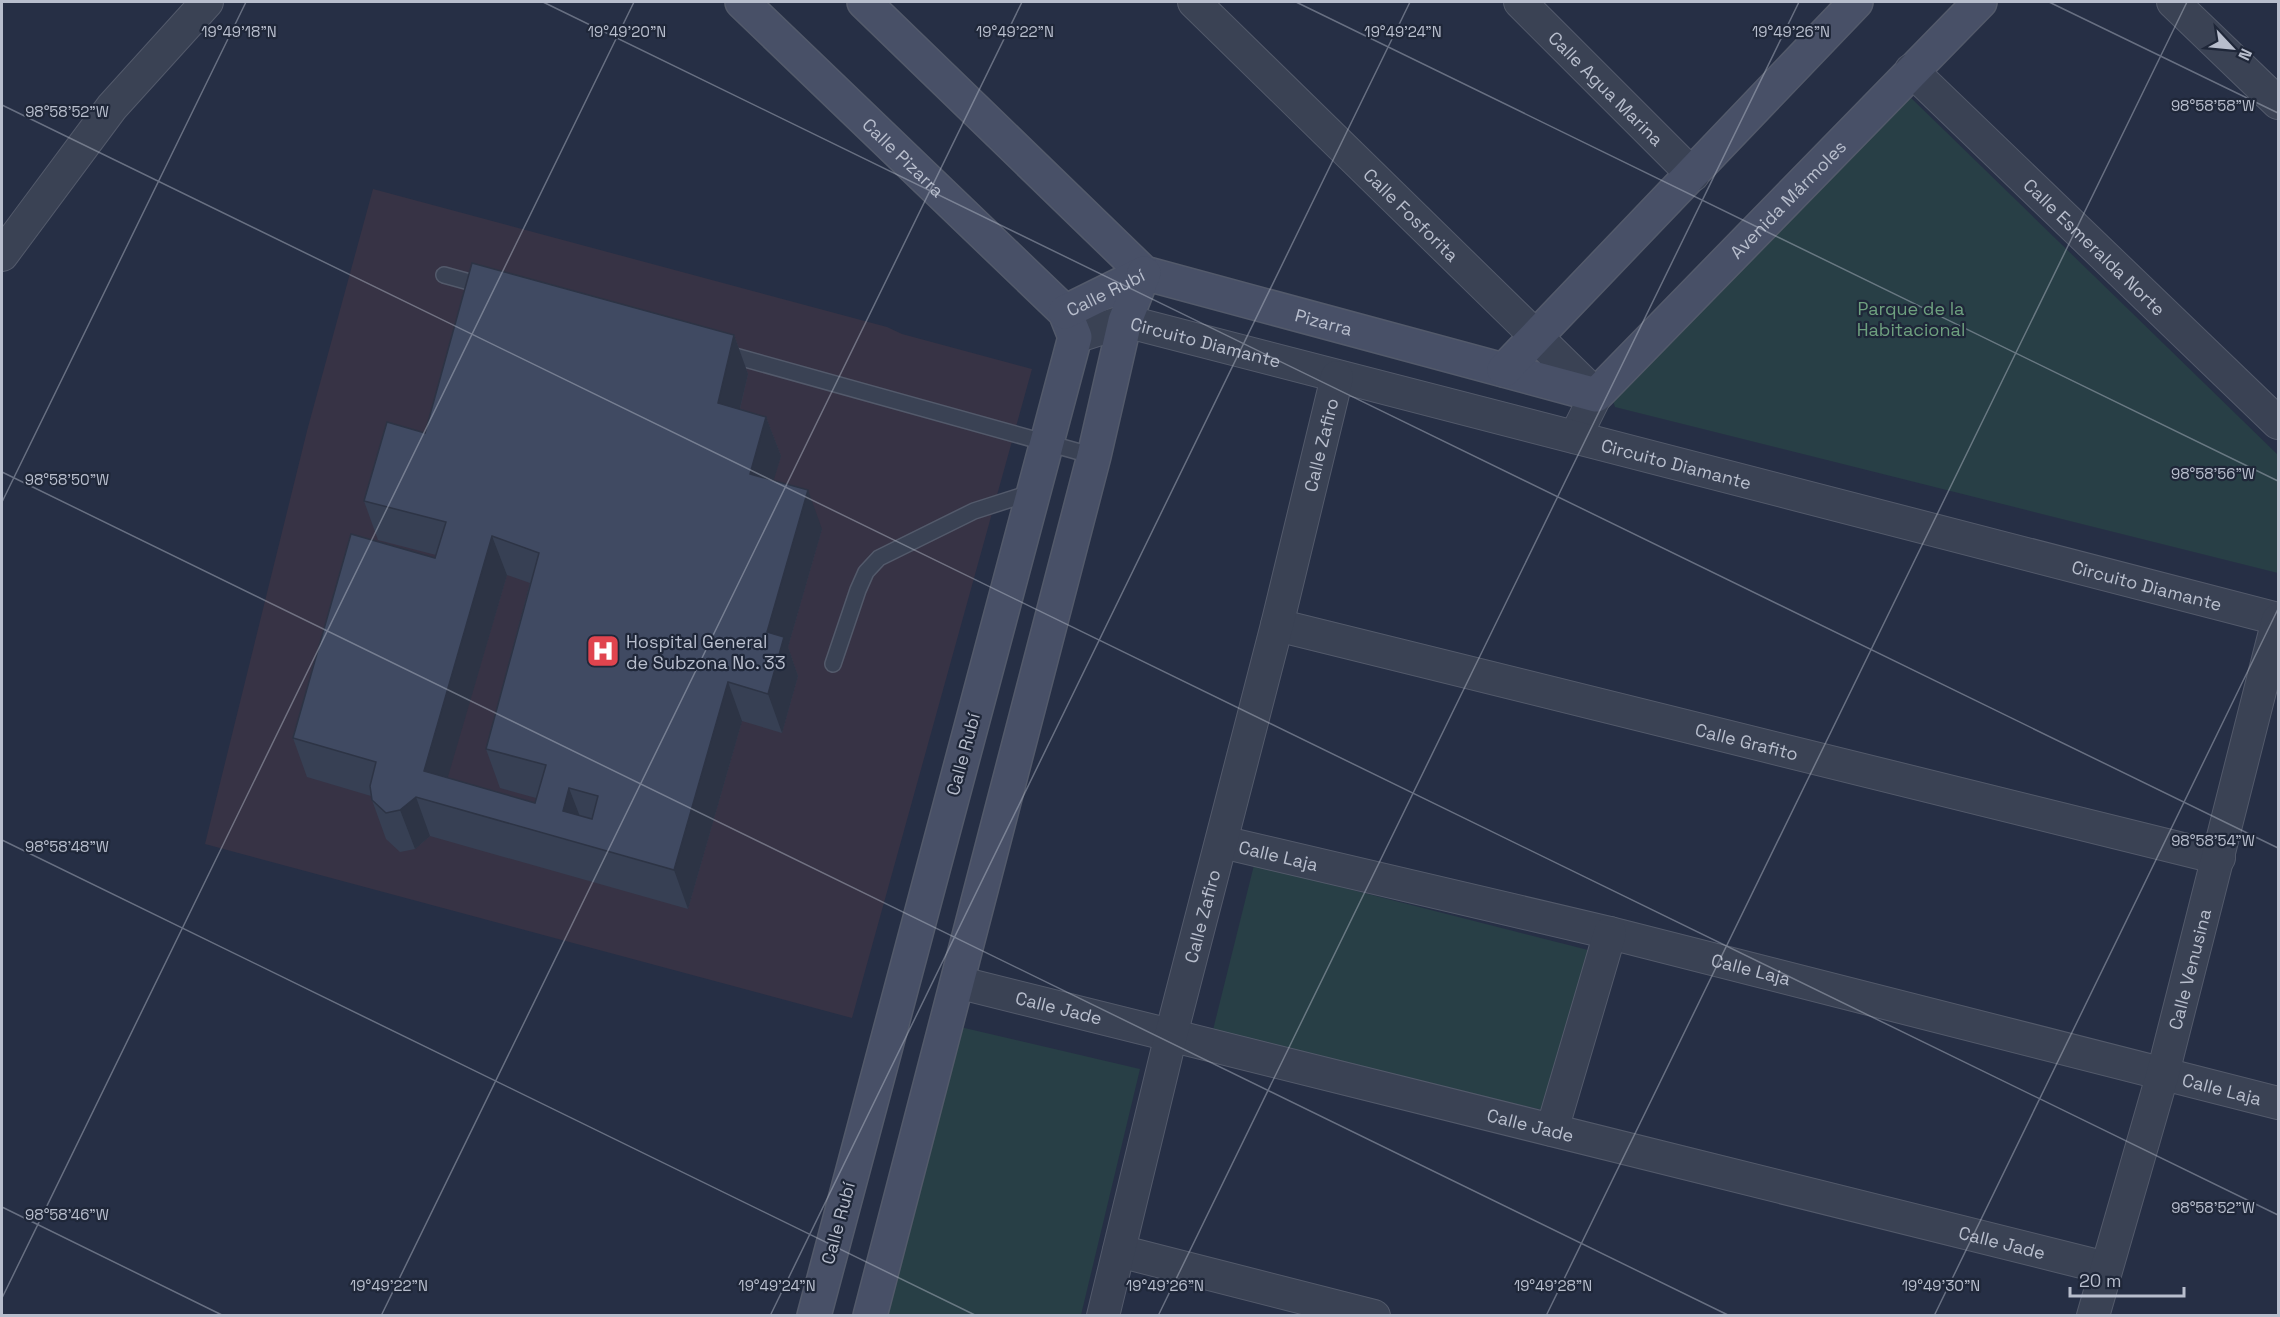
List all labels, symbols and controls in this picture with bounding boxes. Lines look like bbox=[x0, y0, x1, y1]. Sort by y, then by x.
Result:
north arrow bbox=[2202, 18, 2262, 78]
text: 19°49'18"N bbox=[201, 22, 277, 41]
text: 19°49'20"N bbox=[588, 22, 666, 41]
text: 19°49'22"N bbox=[976, 22, 1054, 41]
text: 19°49'24"N bbox=[1364, 22, 1442, 41]
text: 19°49'26"N bbox=[1752, 22, 1830, 41]
street label: Calle Agua Marina bbox=[1544, 26, 1669, 151]
text: N bbox=[2233, 45, 2257, 64]
text: 98°58'58"W bbox=[2171, 96, 2255, 115]
text: 98°58'52"W bbox=[25, 102, 109, 121]
street label: Calle Pizarra bbox=[858, 113, 949, 202]
street label: Avenida Mármoles bbox=[1725, 135, 1851, 263]
street label: Calle Fosforita bbox=[1359, 163, 1464, 266]
street label: Calle Esmeralda Norte bbox=[2019, 173, 2171, 320]
street label: Calle Rubí bbox=[1062, 263, 1149, 321]
park label: Parque de la Habitacional bbox=[1857, 297, 1965, 341]
street label: Pizarra bbox=[1293, 303, 1355, 340]
street label: Circuito Diamante bbox=[1128, 311, 1283, 372]
street label: Calle Zafiro bbox=[1298, 396, 1343, 494]
street label: Circuito Diamante bbox=[1599, 433, 1754, 494]
text: 98°58'56"W bbox=[2171, 464, 2255, 483]
text: 98°58'50"W bbox=[25, 470, 109, 489]
street label: Circuito Diamante bbox=[2069, 555, 2225, 616]
place label: Hospital General de Subzona No. 33 bbox=[626, 630, 786, 674]
hospital icon: Hospital General de Subzona No. 33 bbox=[585, 633, 621, 669]
street label: Calle Rubí bbox=[941, 710, 985, 798]
street label: Calle Grafito bbox=[1693, 717, 1801, 765]
text: 98°58'54"W bbox=[2171, 831, 2255, 850]
street label: Calle Laja bbox=[1236, 835, 1321, 876]
text: 98°58'48"W bbox=[25, 837, 109, 856]
street label: Calle Zafiro bbox=[1179, 867, 1225, 965]
street label: Calle Venusina bbox=[2163, 906, 2216, 1032]
street label: Calle Laja bbox=[1709, 948, 1793, 990]
street label: Calle Jade bbox=[1013, 985, 1105, 1029]
street label: Calle Laja bbox=[2180, 1068, 2264, 1110]
street label: Calle Jade bbox=[1485, 1103, 1576, 1147]
street label: Calle Rubí bbox=[816, 1179, 860, 1267]
text: 98°58'52"W bbox=[2171, 1198, 2255, 1217]
text: 98°58'46"W bbox=[25, 1205, 109, 1224]
street label: Calle Jade bbox=[1956, 1220, 2048, 1264]
scale bar bbox=[2070, 1260, 2184, 1298]
text: 20 m bbox=[2079, 1269, 2122, 1292]
text: 19°49'22"N bbox=[350, 1276, 428, 1295]
text: 19°49'24"N bbox=[738, 1276, 816, 1295]
text: 19°49'26"N bbox=[1126, 1276, 1204, 1295]
text: 19°49'28"N bbox=[1514, 1276, 1592, 1295]
text: 19°49'30"N bbox=[1902, 1276, 1980, 1295]

